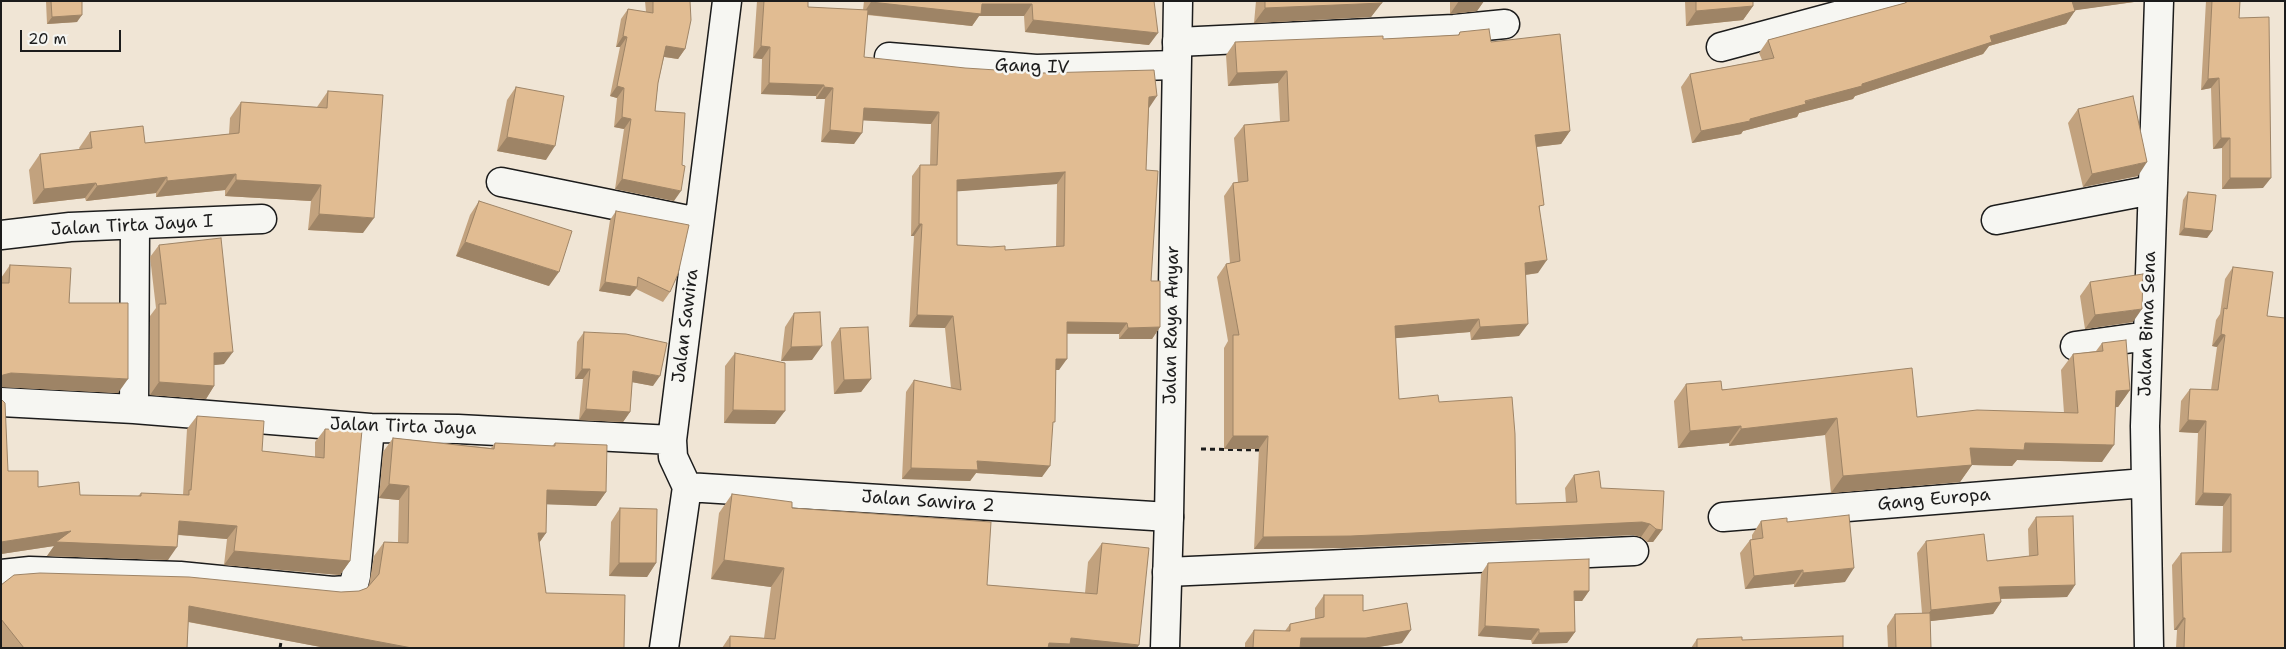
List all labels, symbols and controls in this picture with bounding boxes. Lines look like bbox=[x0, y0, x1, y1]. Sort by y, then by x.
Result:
scale bar bbox=[22, 20, 124, 52]
text: 20 m bbox=[28, 29, 67, 49]
street label: Gang IV bbox=[994, 55, 1070, 79]
street label: Jalan Tirta Jaya I bbox=[50, 211, 214, 241]
street label: Jalan Raya Anyar bbox=[1160, 245, 1184, 405]
street label: Jalan Bima Sena bbox=[2135, 251, 2161, 397]
street label: Jalan Sawira bbox=[668, 268, 704, 384]
street label: Jalan Tirta Jaya bbox=[329, 414, 477, 440]
street label: Gang Europa bbox=[1877, 484, 1991, 516]
street label: Jalan Sawira 2 bbox=[861, 487, 995, 517]

